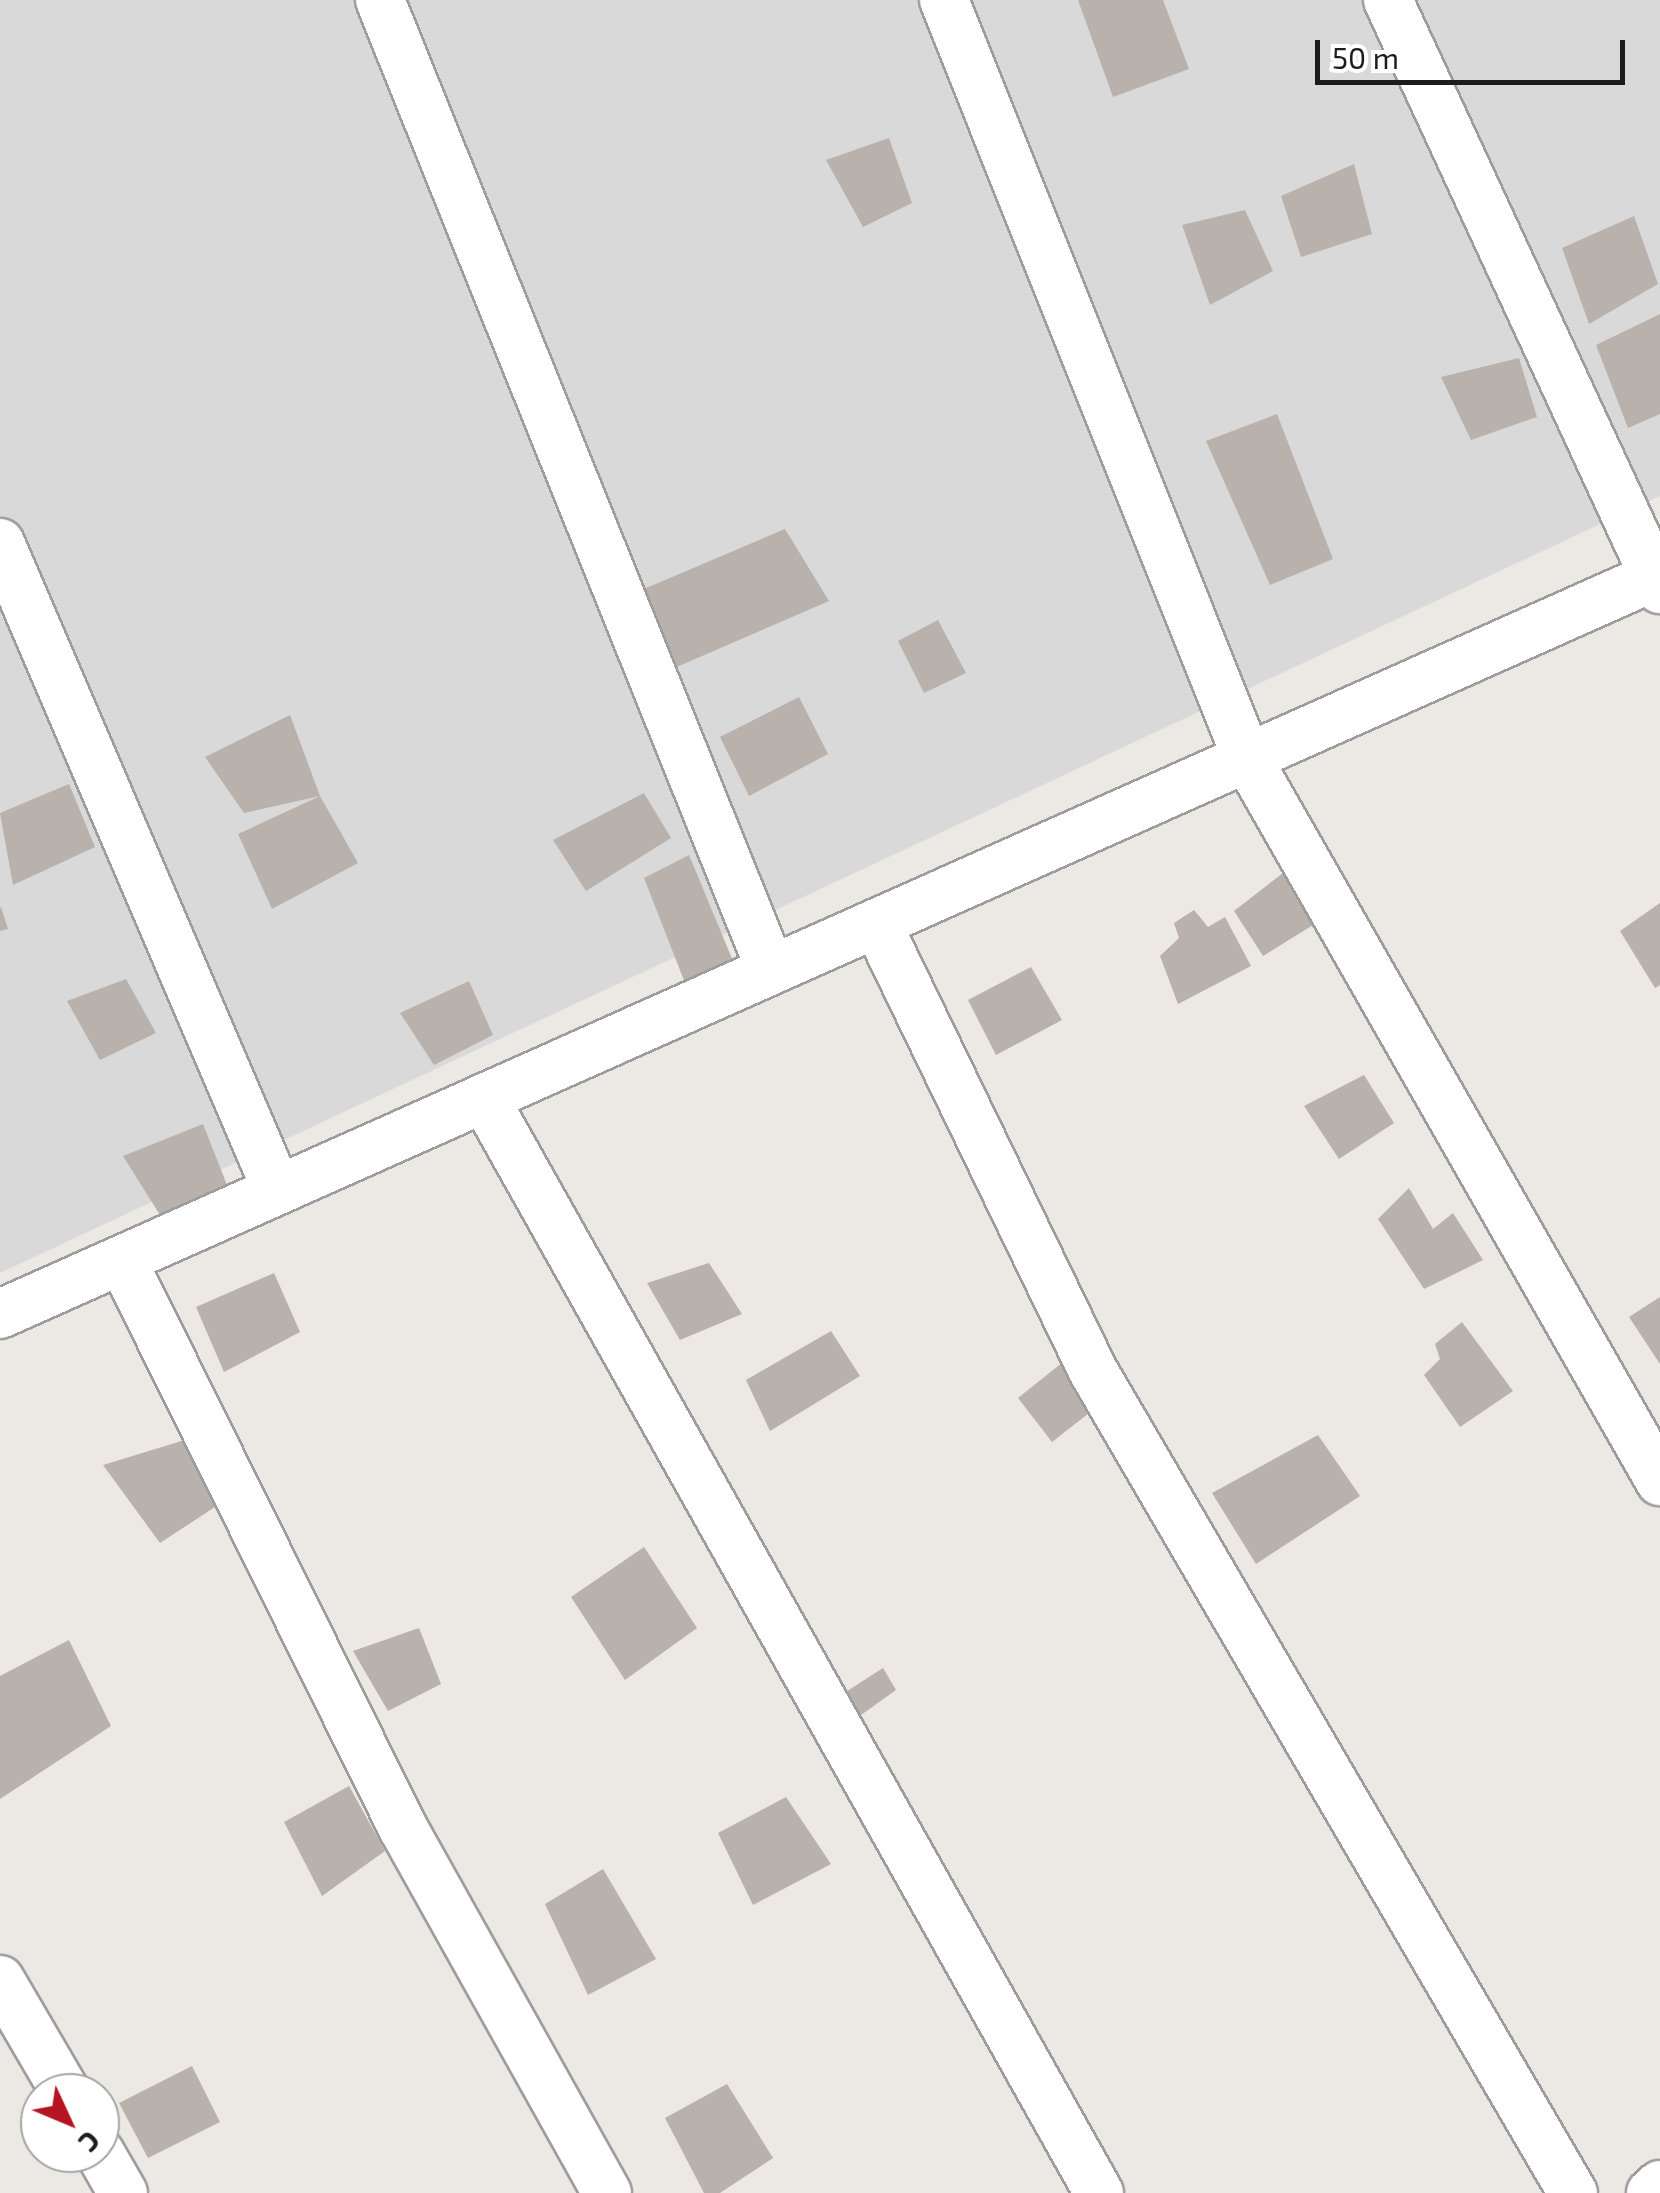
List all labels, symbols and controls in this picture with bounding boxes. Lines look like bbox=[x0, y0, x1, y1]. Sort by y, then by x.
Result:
scale bar bbox=[1320, 20, 1630, 82]
text: 50 m bbox=[1332, 39, 1399, 75]
north arrow bbox=[20, 2073, 120, 2173]
text: С bbox=[72, 2125, 108, 2160]

